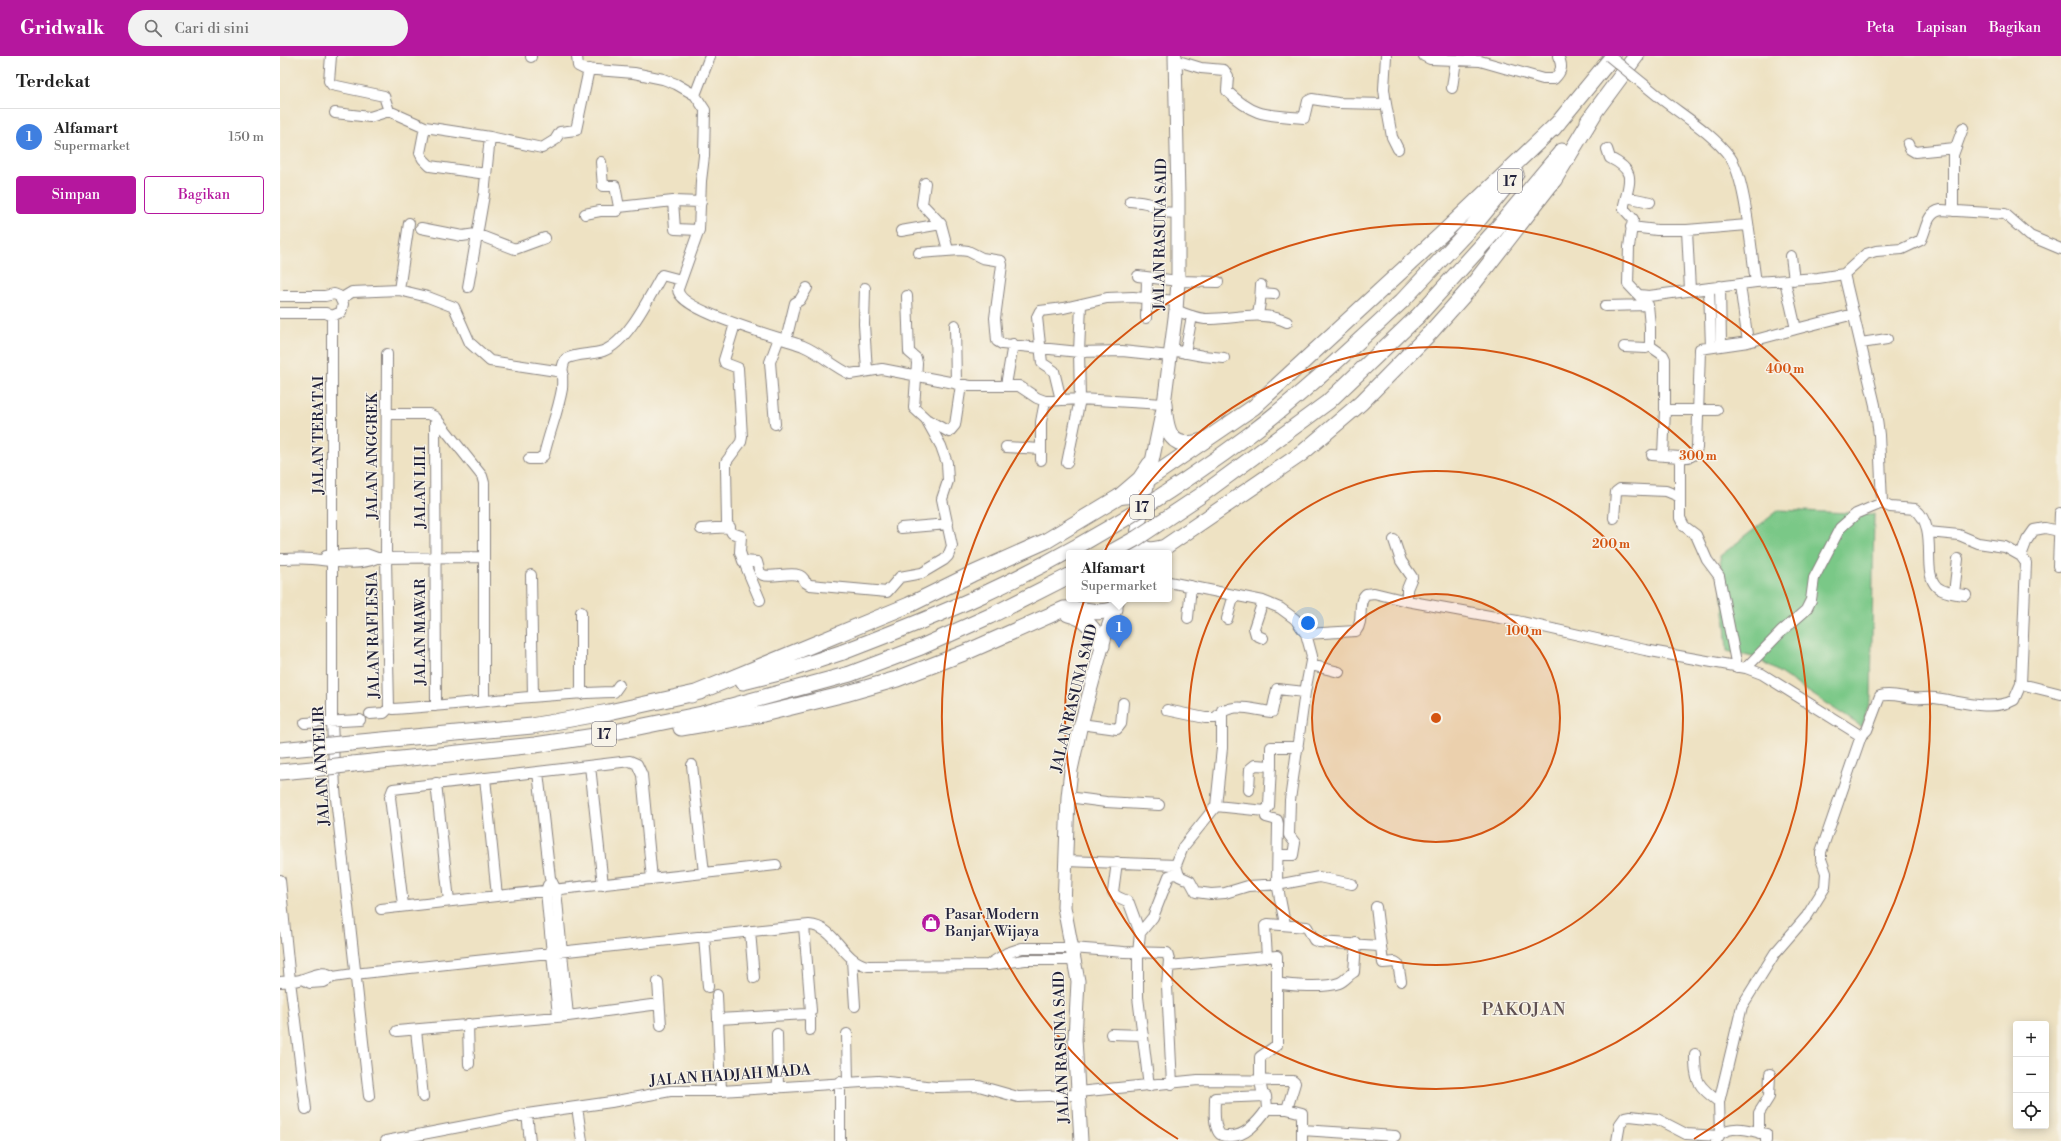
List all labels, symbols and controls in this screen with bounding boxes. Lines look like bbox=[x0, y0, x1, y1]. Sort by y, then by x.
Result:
search box bbox=[128, 10, 408, 46]
text: Gridwalk bbox=[20, 16, 104, 40]
icon: search bbox=[142, 17, 164, 39]
text: Cari di sini bbox=[174, 19, 249, 38]
text: Peta bbox=[1866, 19, 1894, 37]
text: Lapisan bbox=[1916, 19, 1967, 37]
text: Bagikan bbox=[1989, 19, 2041, 37]
text: Terdekat bbox=[16, 71, 90, 93]
text: Alfamart bbox=[54, 119, 118, 138]
text: 1 bbox=[26, 129, 32, 145]
text: 150 m bbox=[229, 129, 264, 145]
text: Supermarket bbox=[54, 138, 130, 154]
street label: JALAN RASUNA SAID bbox=[1150, 158, 1171, 311]
road number: 17 bbox=[1498, 169, 1522, 193]
button: Simpan bbox=[16, 176, 136, 214]
button: Bagikan bbox=[144, 176, 264, 214]
text: 400 m bbox=[1766, 362, 1804, 377]
street label: JALAN TERATAI bbox=[309, 375, 328, 495]
street label: JALAN ANGGREK bbox=[363, 392, 382, 520]
street label: JALAN LILI bbox=[411, 445, 430, 529]
text: 300 m bbox=[1679, 449, 1717, 464]
road number: 17 bbox=[1130, 495, 1154, 519]
text: 200 m bbox=[1592, 537, 1630, 552]
popup bbox=[1066, 550, 1172, 602]
text: Alfamart bbox=[1081, 559, 1145, 578]
street label: JALAN RAFLESIA bbox=[363, 571, 384, 700]
street label: JALAN MAWAR bbox=[411, 578, 430, 686]
text: Supermarket bbox=[1081, 578, 1157, 594]
your location bbox=[1298, 613, 1318, 633]
pin: 1 bbox=[1106, 615, 1132, 648]
street label: JALAN RASUNA SAID bbox=[1047, 622, 1102, 775]
text: 100 m bbox=[1506, 624, 1542, 639]
street label: JALAN ANYELIR bbox=[309, 705, 334, 827]
centre of rings bbox=[1429, 711, 1443, 725]
road number: 17 bbox=[592, 722, 616, 746]
place label: Pasar Modern Banjar Wijaya bbox=[944, 905, 1040, 941]
shop icon: Pasar Modern Banjar Wijaya bbox=[920, 912, 942, 934]
street label: JALAN RASUNA SAID bbox=[1049, 971, 1074, 1124]
district label: PAKOJAN bbox=[1482, 999, 1566, 1021]
map controls bbox=[2013, 1021, 2049, 1129]
button: + bbox=[2013, 1021, 2049, 1057]
button: − bbox=[2013, 1057, 2049, 1093]
street label: JALAN HADJAH MADA bbox=[648, 1060, 812, 1091]
button: locate bbox=[2013, 1093, 2049, 1129]

